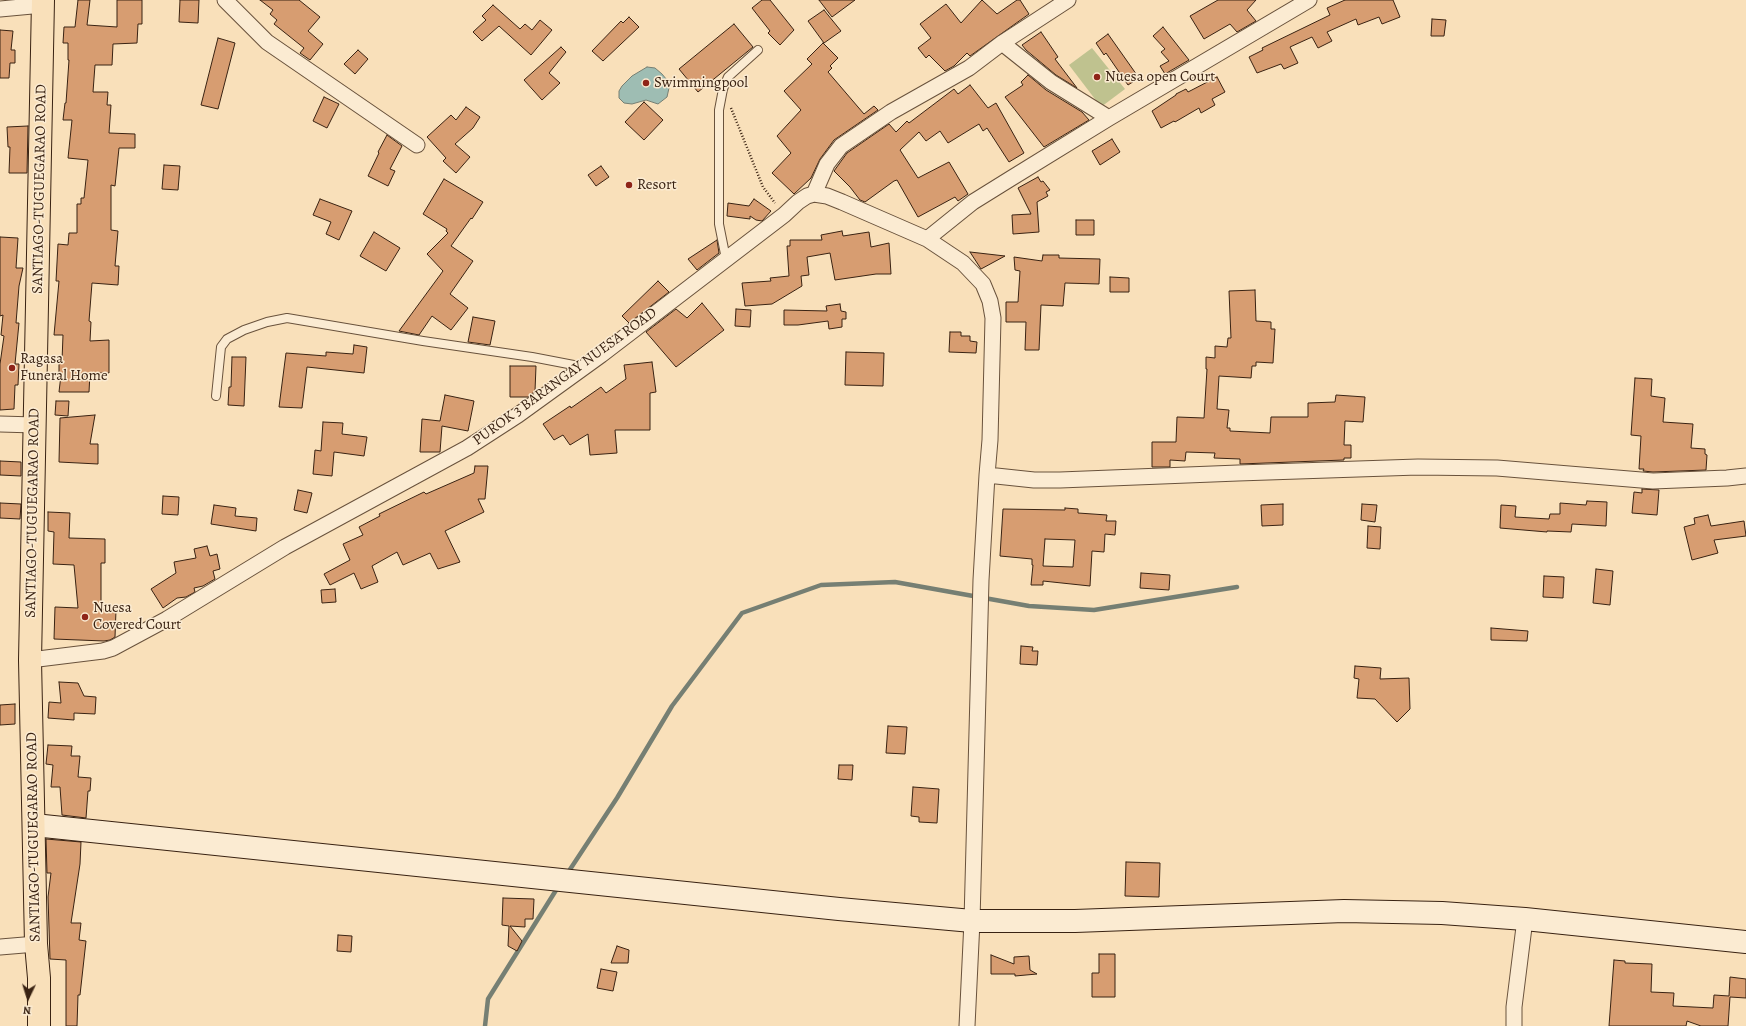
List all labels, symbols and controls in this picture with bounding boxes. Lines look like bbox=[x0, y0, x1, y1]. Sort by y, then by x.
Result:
place label: Nuesa open Court bbox=[1105, 68, 1215, 86]
marker: Nuesa open Court bbox=[1092, 72, 1102, 82]
place label: Swimmingpool bbox=[654, 74, 748, 92]
marker: Swimmingpool bbox=[641, 78, 651, 88]
street label: SANTIAGO-TUGUEGARAO ROAD bbox=[29, 84, 51, 294]
place label: Resort bbox=[637, 176, 677, 194]
marker: Resort bbox=[624, 180, 634, 190]
street label: PUROK 3 BARANGAY NUESA ROAD bbox=[469, 304, 661, 450]
place label: Ragasa Funeral Home bbox=[20, 350, 108, 385]
marker: Ragasa Funeral Home bbox=[7, 363, 17, 373]
street label: SANTIAGO-TUGUEGARAO ROAD bbox=[22, 408, 44, 618]
place label: Nuesa Covered Court bbox=[93, 599, 181, 634]
marker: Nuesa Covered Court bbox=[80, 612, 90, 622]
street label: SANTIAGO-TUGUEGARAO ROAD bbox=[23, 732, 45, 942]
north arrow bbox=[8, 978, 48, 1018]
text: N bbox=[23, 1003, 32, 1018]

